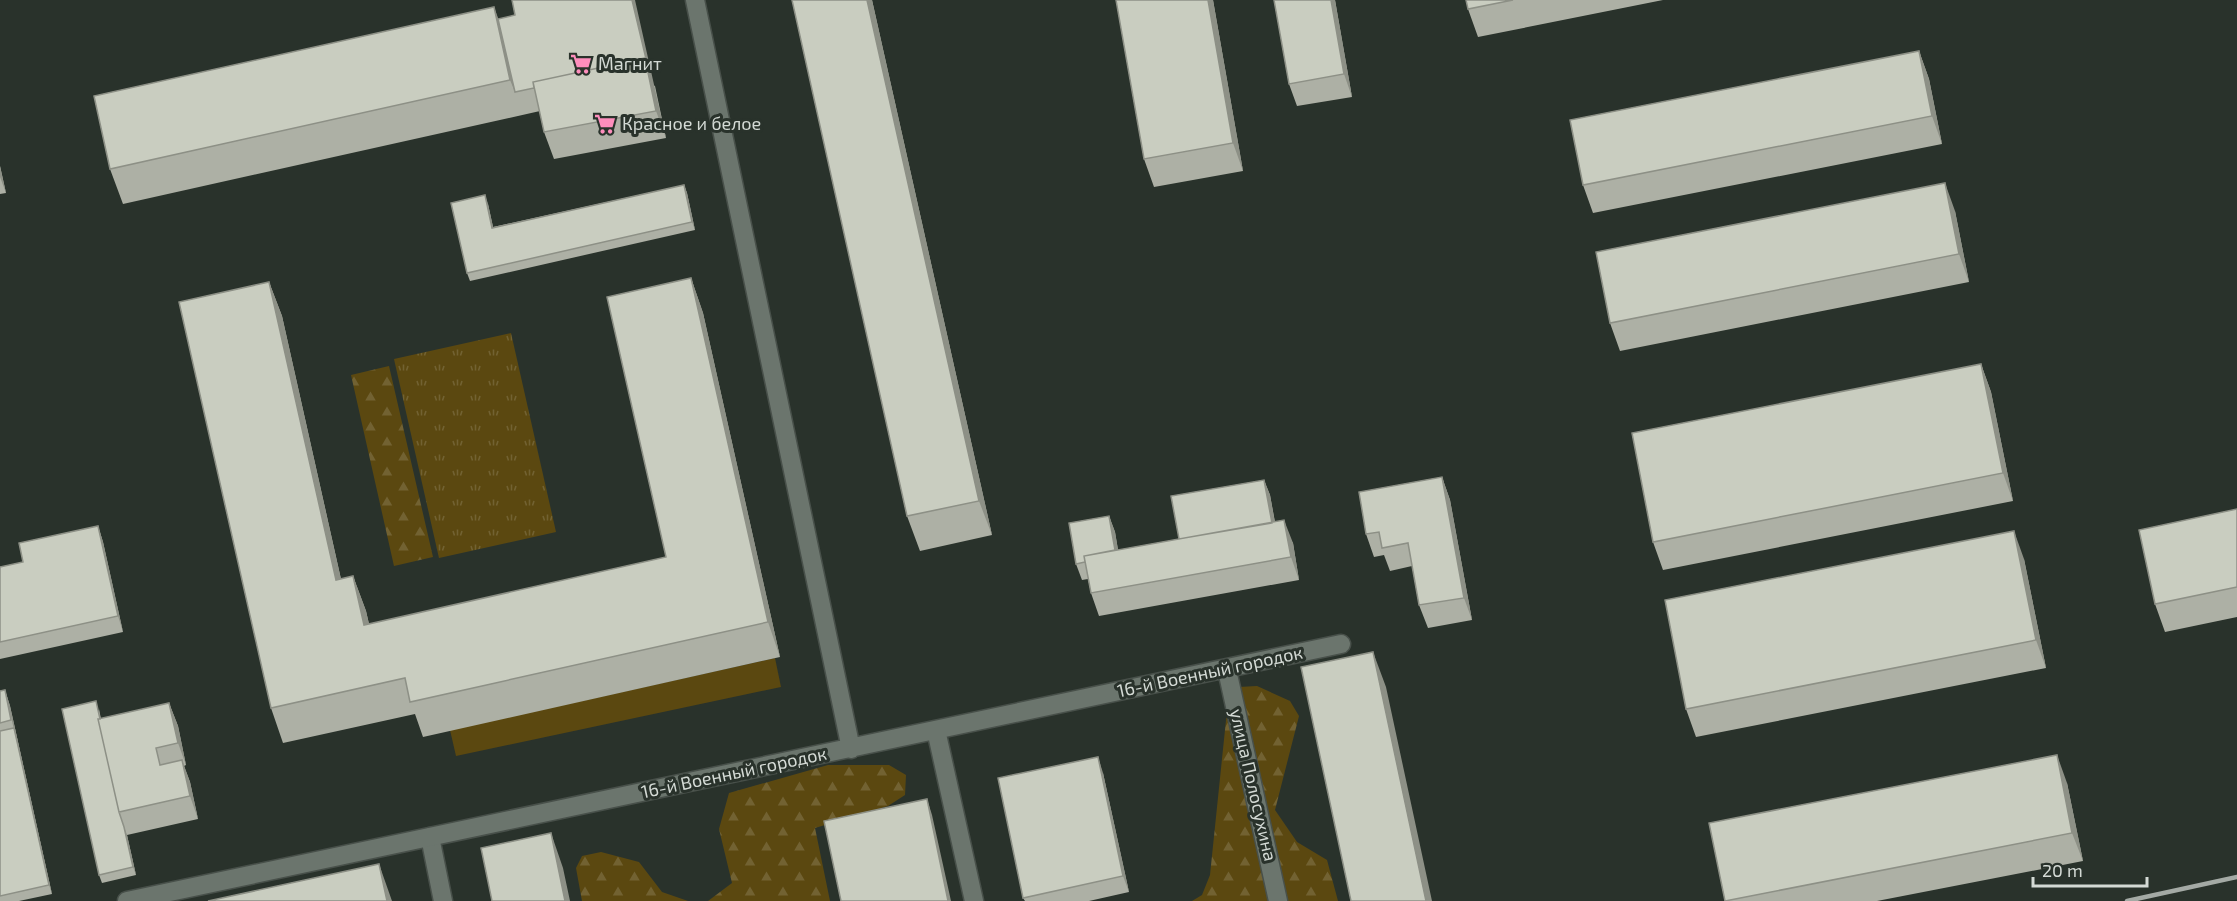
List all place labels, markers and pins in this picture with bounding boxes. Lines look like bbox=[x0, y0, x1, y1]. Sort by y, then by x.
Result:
supermarket icon: Магнит bbox=[569, 52, 593, 76]
place label: Магнит bbox=[598, 52, 662, 74]
supermarket icon: Красное и белое bbox=[593, 112, 617, 136]
place label: Красное и белое bbox=[622, 112, 761, 134]

